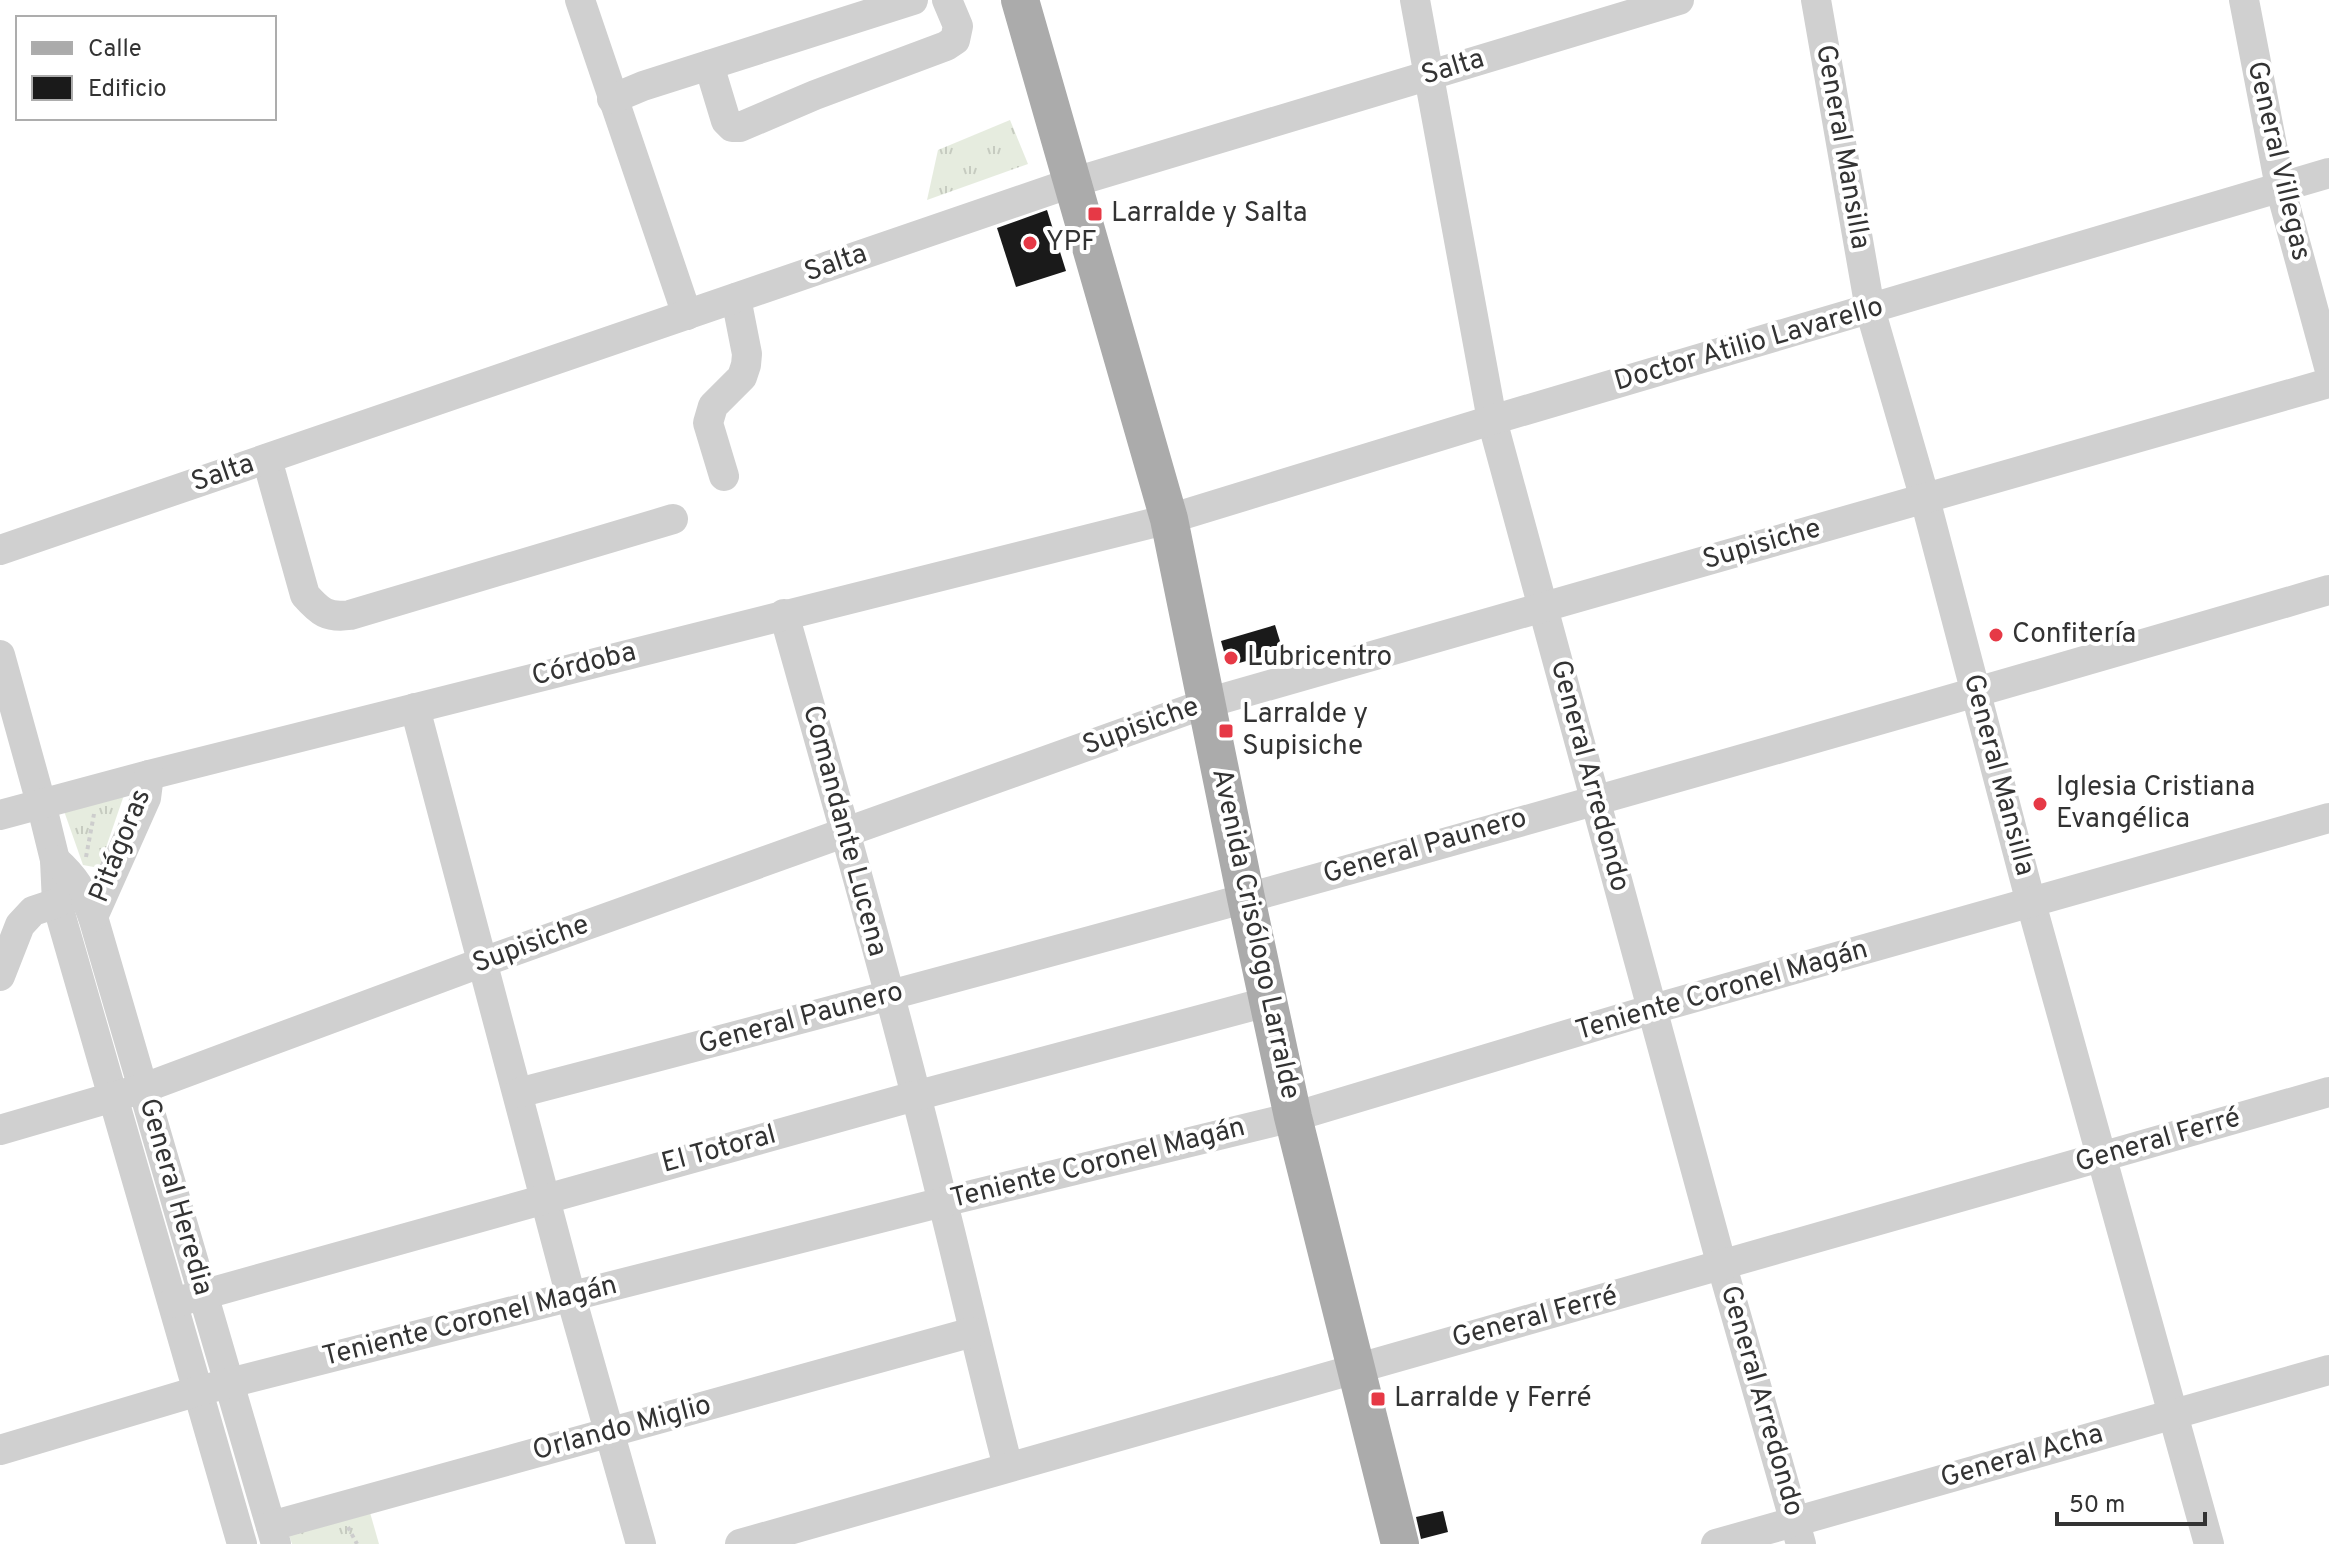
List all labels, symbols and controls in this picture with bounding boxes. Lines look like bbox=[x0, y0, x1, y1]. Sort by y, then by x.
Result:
legend bbox=[16, 16, 276, 120]
text: Calle bbox=[88, 35, 142, 65]
street label: Salta bbox=[1417, 41, 1489, 95]
street label: General Mansilla bbox=[1806, 42, 1878, 252]
street label: General Villegas bbox=[2238, 58, 2318, 264]
text: Edificio bbox=[88, 75, 167, 105]
place label: Larralde y Salta bbox=[1111, 196, 1308, 232]
marker: Larralde y Salta bbox=[1086, 205, 1104, 223]
place label: YPF bbox=[1046, 225, 1097, 261]
marker: YPF bbox=[1021, 234, 1039, 252]
street label: Salta bbox=[800, 237, 872, 291]
street label: Doctor Atilio Lavarello bbox=[1610, 289, 1888, 401]
street label: Salta bbox=[187, 447, 259, 501]
street label: Supisiche bbox=[1699, 511, 1825, 579]
place label: Confitería bbox=[2012, 617, 2136, 653]
marker: Confitería bbox=[1987, 626, 2005, 644]
street label: Córdoba bbox=[528, 635, 640, 695]
place label: Lubricentro bbox=[1247, 640, 1392, 676]
marker: Lubricentro bbox=[1222, 649, 1240, 667]
street label: General Arredondo bbox=[1541, 656, 1637, 896]
street label: General Mansilla bbox=[1954, 670, 2042, 880]
street label: Supisiche bbox=[1078, 689, 1204, 765]
place label: Larralde y Supisiche bbox=[1242, 697, 1368, 765]
street label: Comandante Lucena bbox=[793, 702, 895, 960]
marker: Larralde y Supisiche bbox=[1217, 722, 1235, 740]
street label: Avenida Crisólogo Larralde bbox=[1202, 765, 1308, 1103]
place label: Iglesia Cristiana Evangélica bbox=[2056, 770, 2255, 838]
street label: Pitágoras bbox=[82, 784, 160, 908]
marker: Iglesia Cristiana Evangélica bbox=[2031, 795, 2049, 813]
street label: General Paunero bbox=[1319, 801, 1531, 893]
street label: Supisiche bbox=[468, 907, 594, 983]
street label: Teniente Coronel Magán bbox=[1572, 932, 1872, 1050]
street label: General Paunero bbox=[695, 974, 907, 1064]
street label: General Heredia bbox=[130, 1094, 220, 1300]
street label: General Ferré bbox=[2071, 1100, 2245, 1182]
street label: Teniente Coronel Magán bbox=[947, 1110, 1249, 1218]
street label: El Totoral bbox=[658, 1117, 780, 1183]
street label: Teniente Coronel Magán bbox=[319, 1268, 621, 1376]
street label: General Ferré bbox=[1448, 1279, 1622, 1357]
street label: General Arredondo bbox=[1711, 1282, 1811, 1520]
place label: Larralde y Ferré bbox=[1394, 1381, 1592, 1417]
street label: Orlando Miglio bbox=[529, 1388, 715, 1470]
marker: Larralde y Ferré bbox=[1369, 1390, 1387, 1408]
street label: General Acha bbox=[1937, 1417, 2107, 1497]
scale bar bbox=[2057, 1476, 2205, 1526]
text: 50 m bbox=[2069, 1491, 2125, 1521]

